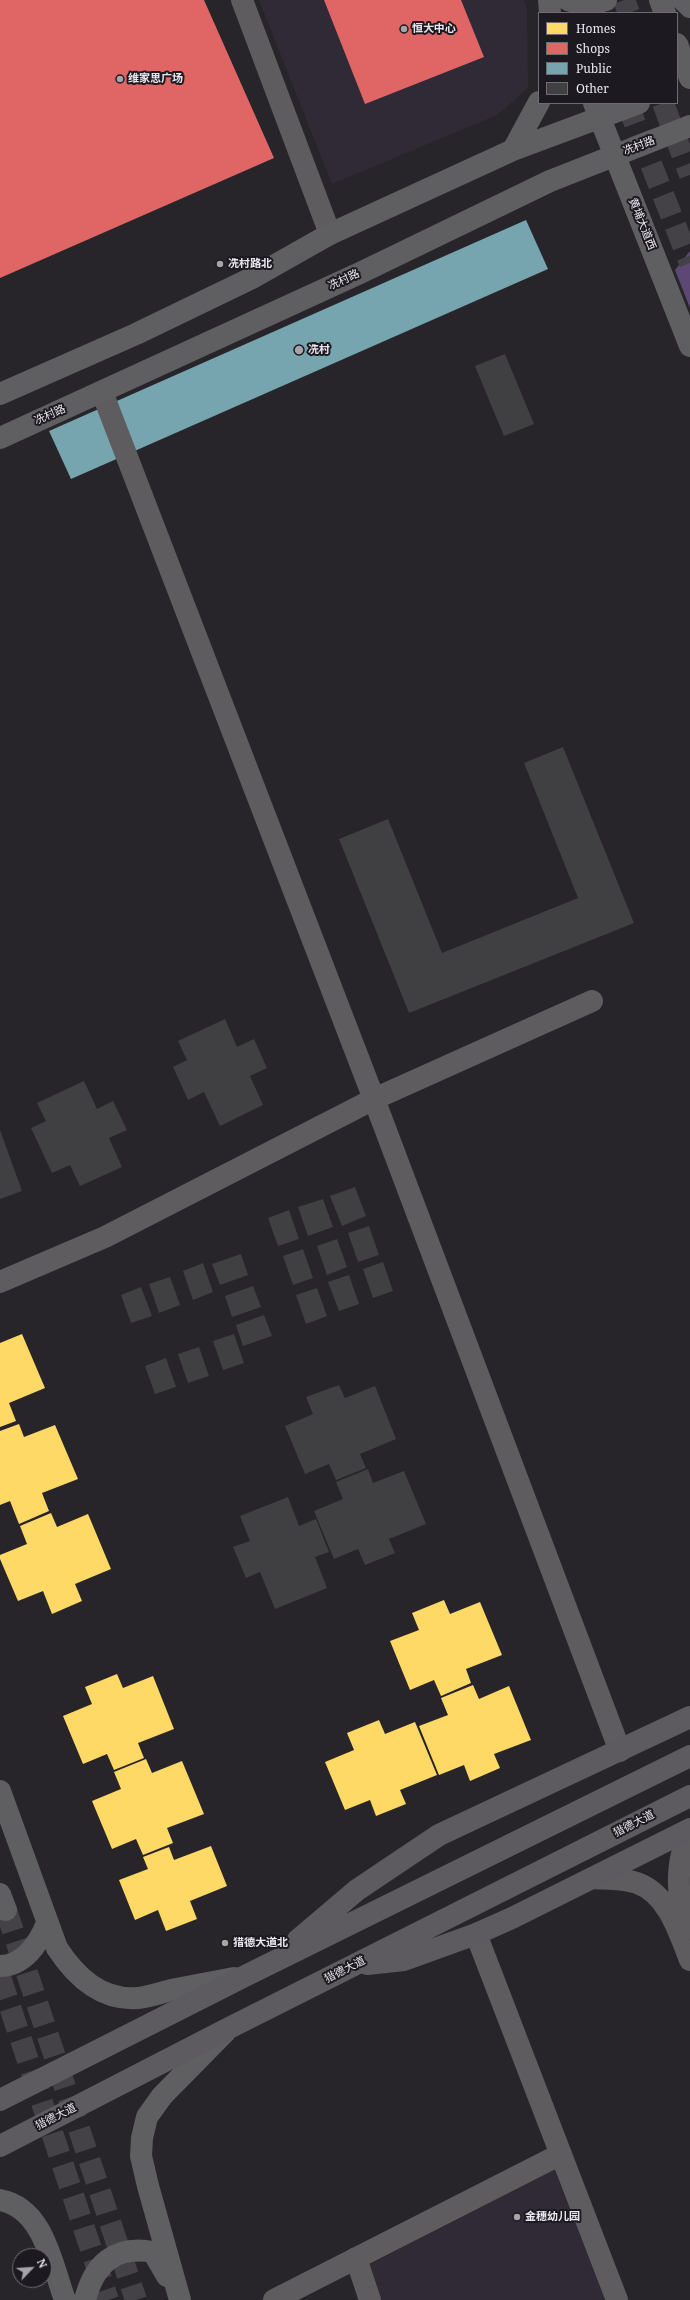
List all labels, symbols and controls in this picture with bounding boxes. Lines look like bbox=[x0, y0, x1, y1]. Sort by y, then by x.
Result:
legend bbox=[538, 12, 678, 104]
text: Homes bbox=[576, 20, 616, 37]
place label: 恒大中心 bbox=[412, 22, 456, 36]
marker: 恒大中心 bbox=[399, 24, 409, 34]
text: Shops bbox=[576, 40, 610, 57]
text: Public bbox=[576, 60, 612, 77]
place label: 维家思广场 bbox=[128, 72, 183, 86]
marker: 维家思广场 bbox=[115, 74, 125, 84]
text: Other bbox=[576, 80, 609, 97]
street label: 冼村路 bbox=[621, 134, 657, 158]
street label: 黄埔大道西 bbox=[626, 196, 658, 252]
place label: 冼村路北 bbox=[228, 257, 272, 271]
marker: 冼村路北 bbox=[215, 259, 225, 269]
street label: 冼村路 bbox=[326, 267, 362, 293]
place label: 冼村 bbox=[308, 343, 330, 357]
marker: 冼村 bbox=[293, 344, 305, 356]
street label: 冼村路 bbox=[32, 402, 68, 428]
street label: 猎德大道 bbox=[611, 1808, 657, 1840]
place label: 猎德大道北 bbox=[233, 1936, 288, 1950]
marker: 猎德大道北 bbox=[220, 1938, 230, 1948]
street label: 猎德大道 bbox=[322, 1954, 368, 1986]
street label: 猎德大道 bbox=[33, 2101, 79, 2133]
place label: 金穗幼儿园 bbox=[525, 2210, 580, 2224]
marker: 金穗幼儿园 bbox=[512, 2212, 522, 2222]
north arrow bbox=[12, 2248, 52, 2288]
text: N bbox=[34, 2256, 51, 2270]

